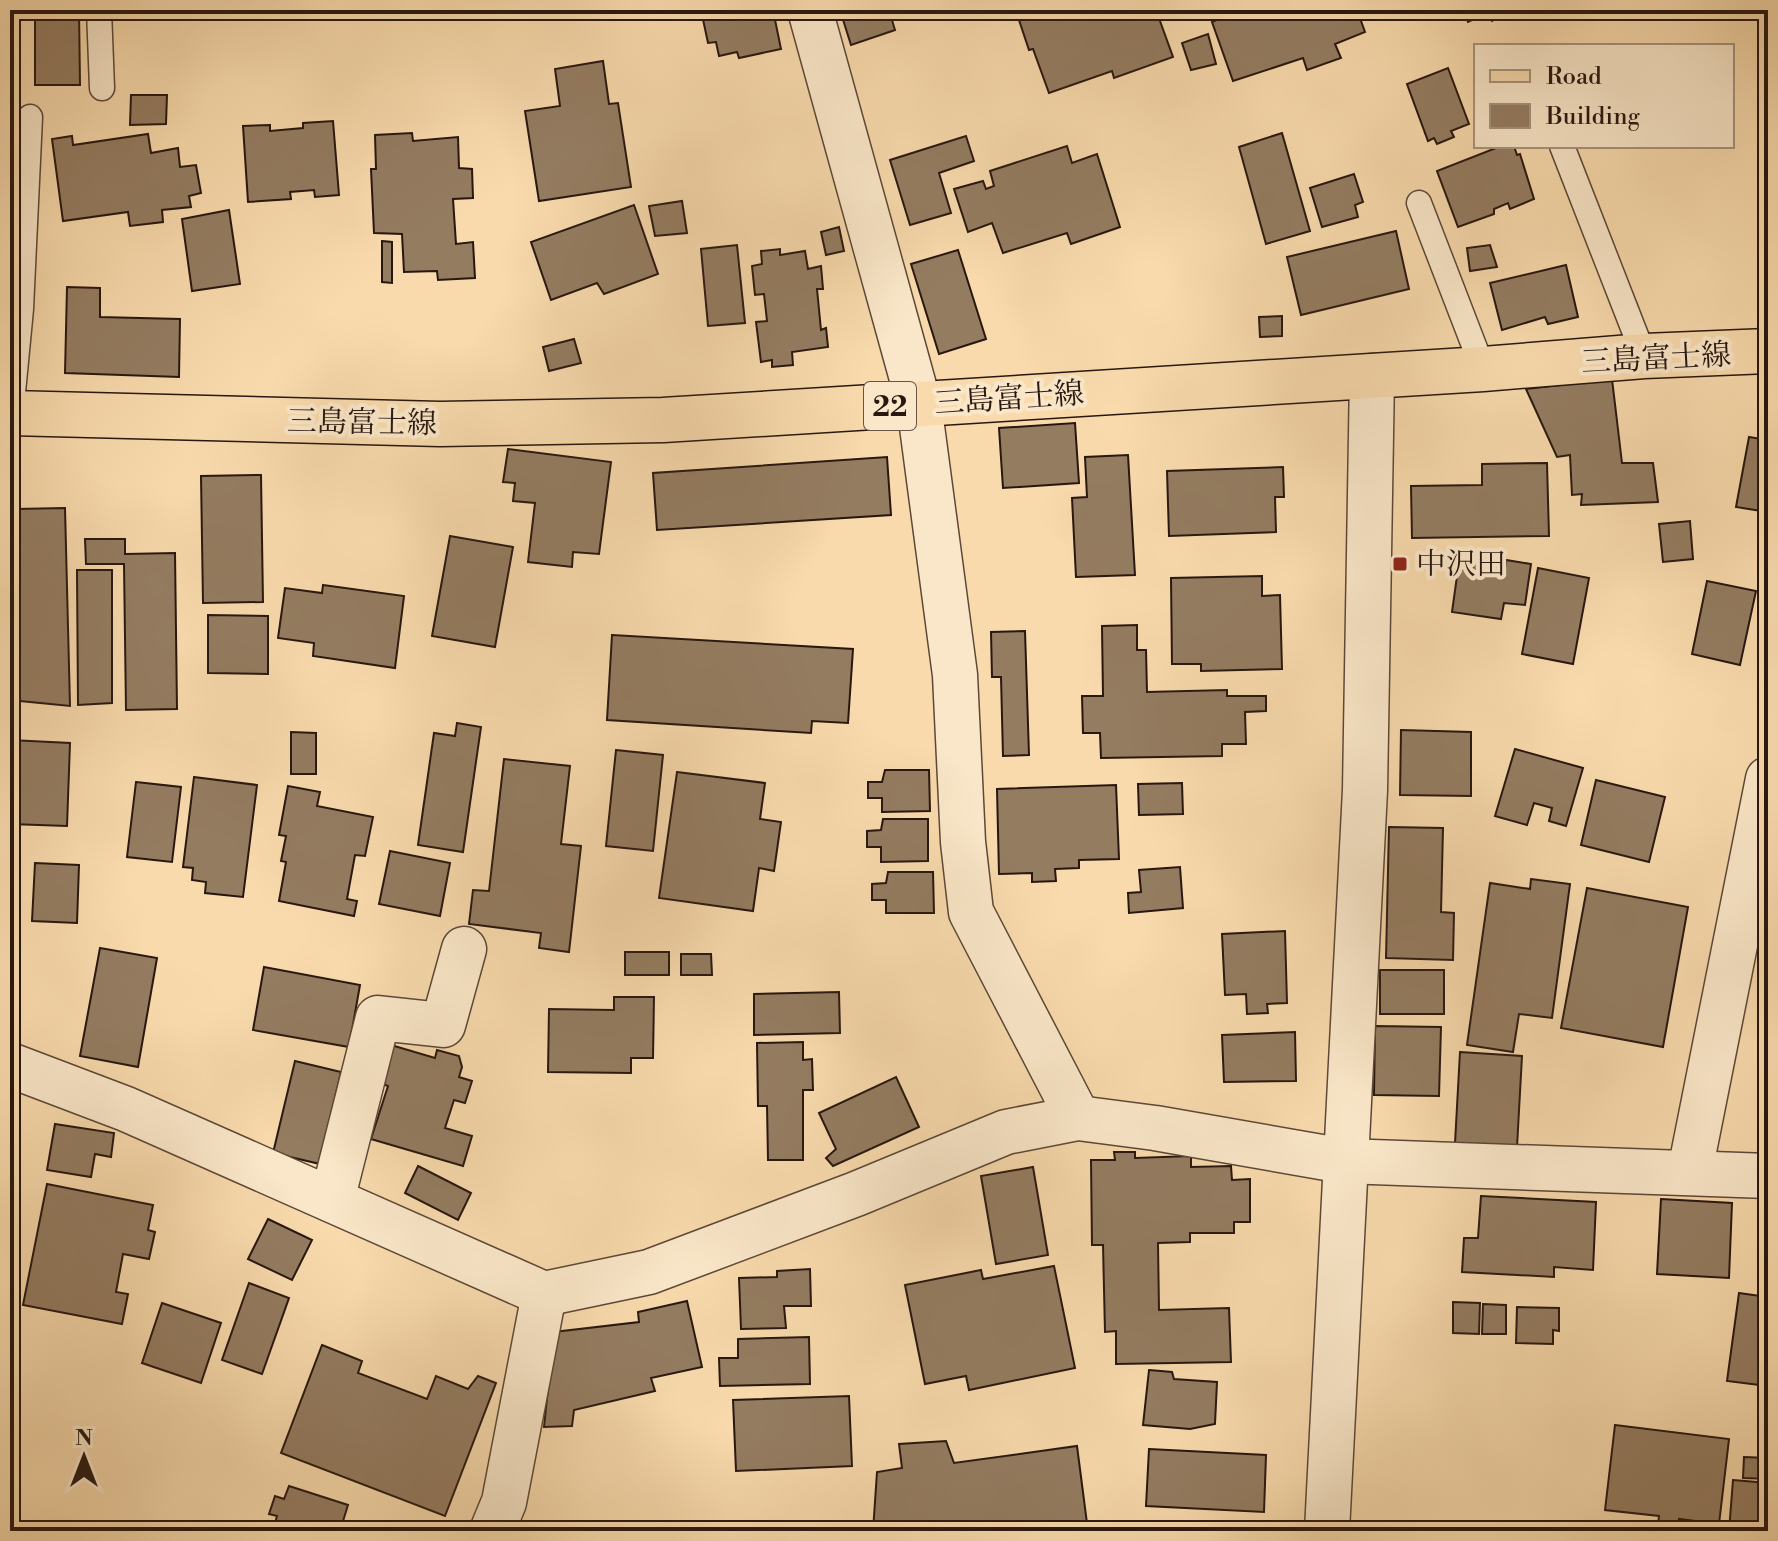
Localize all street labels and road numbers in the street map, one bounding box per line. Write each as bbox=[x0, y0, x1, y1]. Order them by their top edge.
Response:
street label: 三島富士線 bbox=[1580, 336, 1732, 382]
street label: 三島富士線 bbox=[933, 375, 1085, 423]
road number: 22 bbox=[864, 382, 916, 430]
street label: 三島富士線 bbox=[287, 403, 437, 443]

